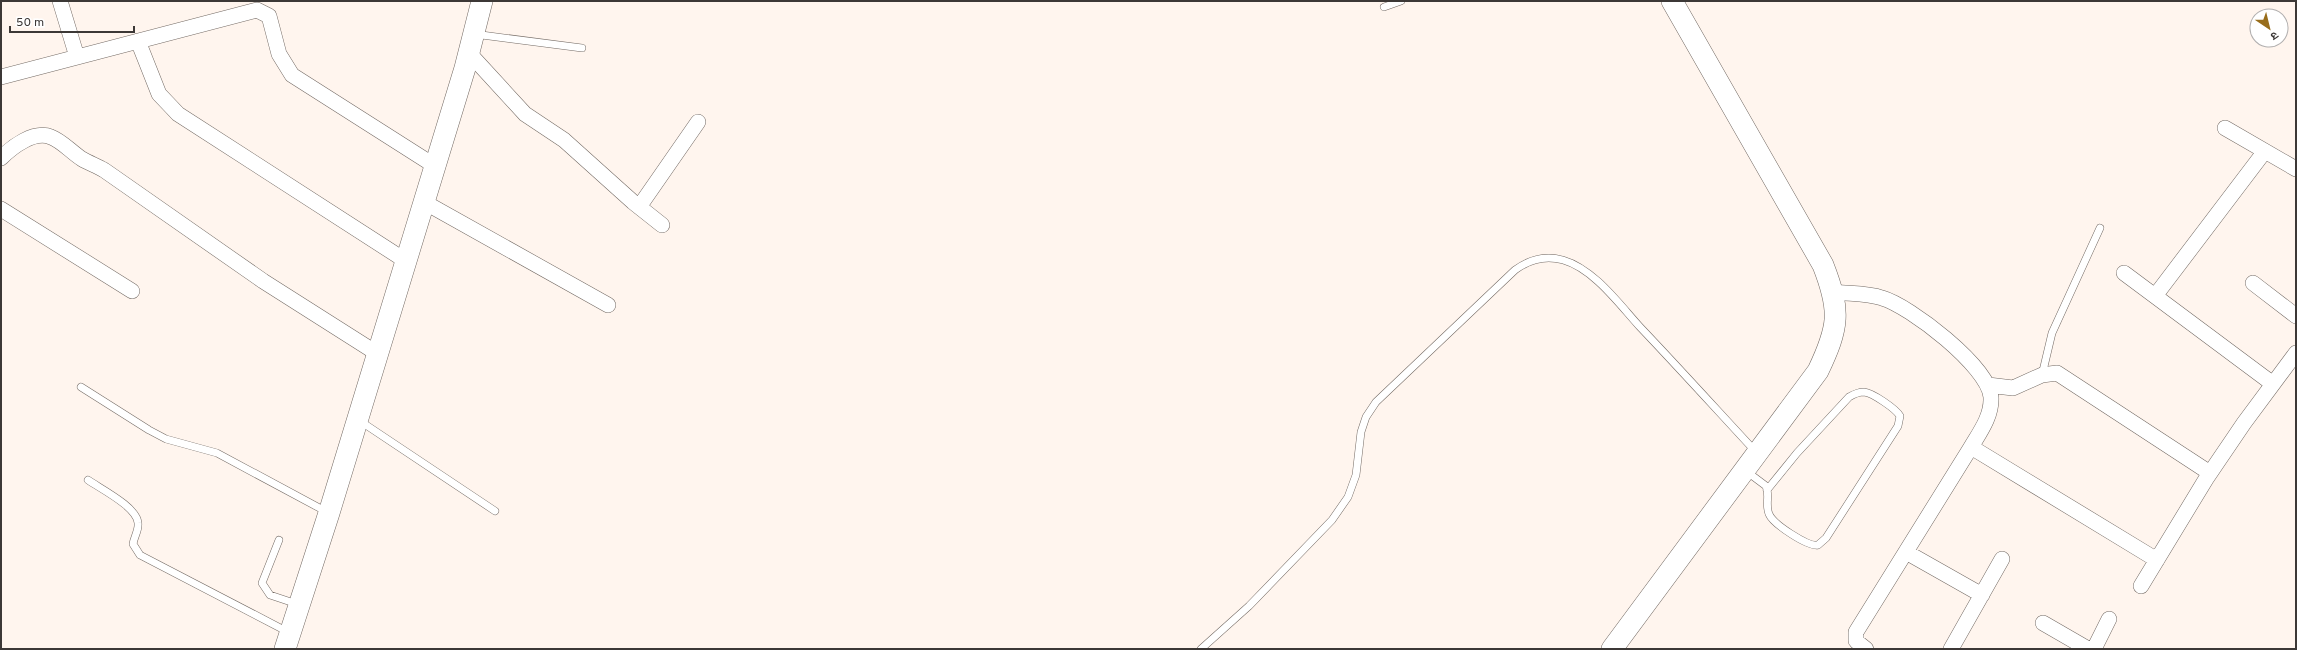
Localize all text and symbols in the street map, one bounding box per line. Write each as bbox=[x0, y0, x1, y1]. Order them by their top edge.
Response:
scale bar bbox=[10, 8, 134, 34]
north arrow bbox=[2249, 8, 2289, 48]
text: 50 m bbox=[16, 15, 44, 31]
text: उ bbox=[2267, 28, 2281, 43]

